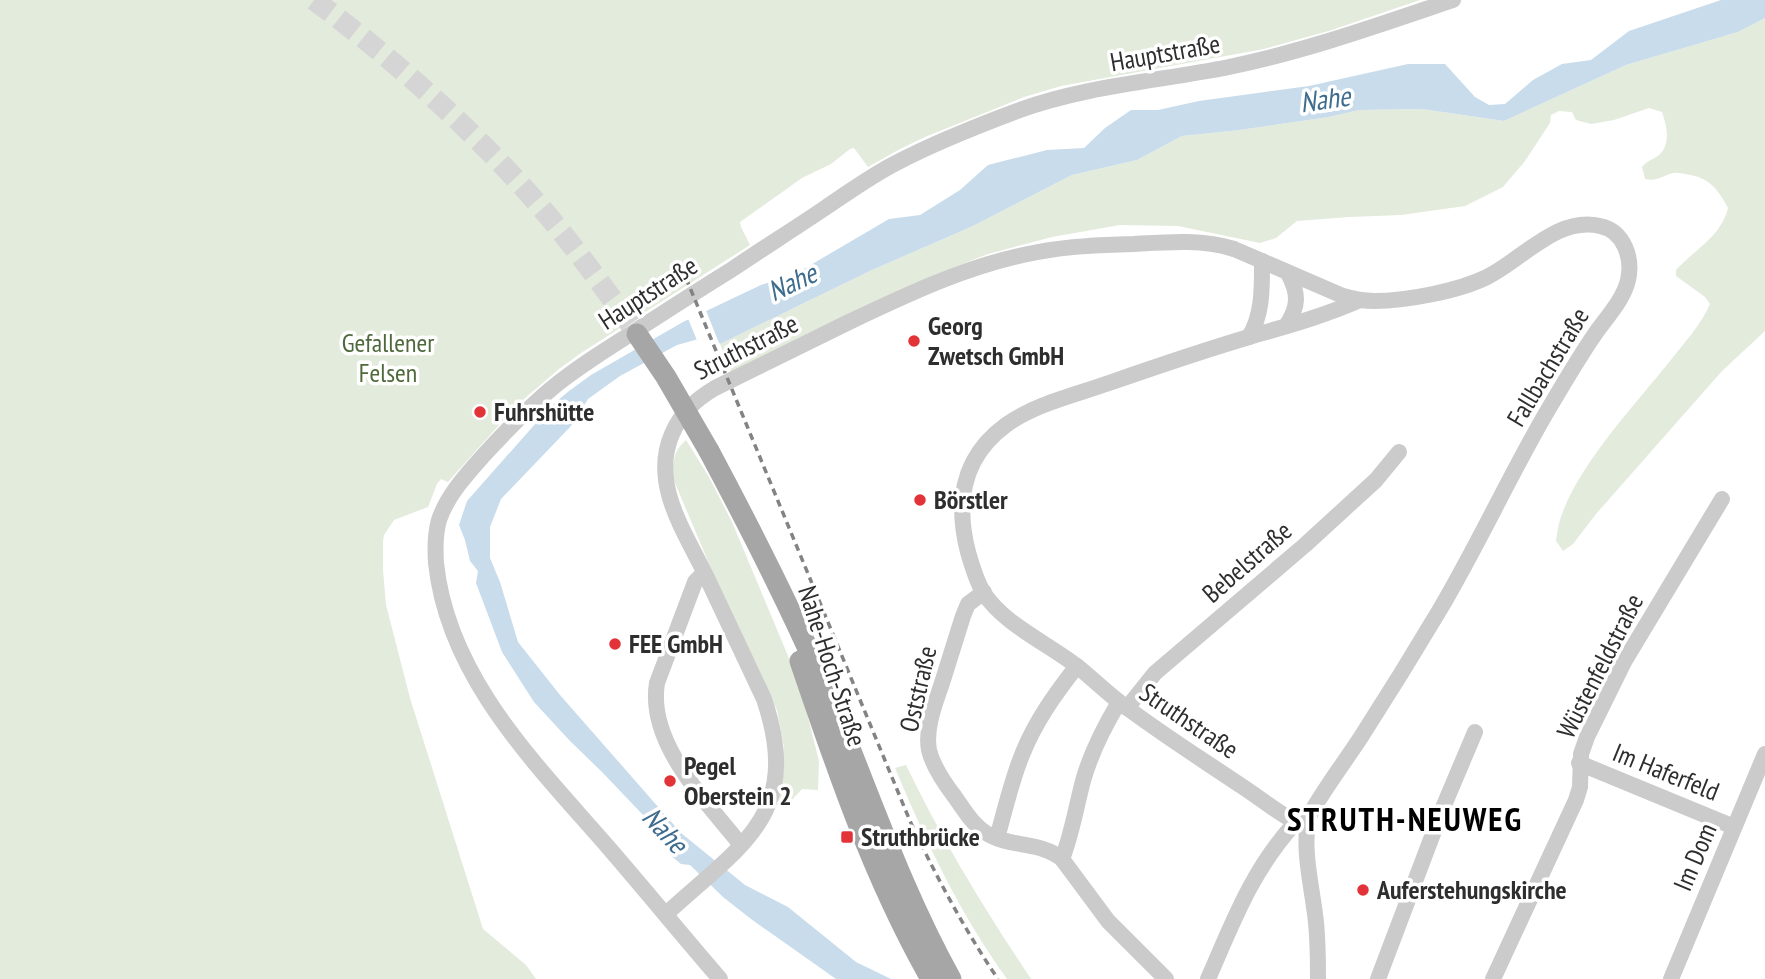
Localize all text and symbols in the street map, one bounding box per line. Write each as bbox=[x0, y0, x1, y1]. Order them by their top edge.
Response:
street label: Hauptstraße bbox=[1107, 27, 1222, 78]
water label: Nahe bbox=[1298, 76, 1355, 120]
street label: Hauptstraße bbox=[592, 249, 703, 337]
water label: Nahe bbox=[761, 253, 825, 309]
street label: Fallbachstraße bbox=[1499, 301, 1596, 432]
street label: Struthstraße bbox=[688, 306, 803, 387]
place label: Georg Zwetsch GmbH bbox=[928, 309, 1064, 372]
park label: Gefallener Felsen bbox=[342, 326, 434, 389]
marker: Georg Zwetsch GmbH bbox=[906, 333, 922, 349]
place label: Fuhrshütte bbox=[494, 395, 594, 428]
marker: Fuhrshütte bbox=[472, 404, 488, 420]
place label: Börstler bbox=[934, 483, 1008, 516]
marker: Börstler bbox=[912, 492, 928, 508]
street label: Bebelstraße bbox=[1195, 514, 1298, 609]
street label: Nahe-Hoch-Straße bbox=[791, 581, 874, 750]
street label: Wüstenfeldstraße bbox=[1549, 588, 1650, 743]
place label: FEE GmbH bbox=[629, 627, 723, 660]
marker: FEE GmbH bbox=[607, 636, 623, 652]
street label: Oststraße bbox=[892, 643, 943, 735]
street label: Struthstraße bbox=[1134, 676, 1245, 766]
street label: Im Haferfeld bbox=[1608, 735, 1724, 808]
place label: Pegel Oberstein 2 bbox=[684, 749, 792, 812]
marker: Pegel Oberstein 2 bbox=[662, 773, 678, 789]
district label: STRUTH-NEUWEG bbox=[1287, 797, 1523, 840]
water label: Nahe bbox=[635, 799, 698, 862]
street label: Im Dom bbox=[1666, 818, 1723, 896]
place label: Struthbrücke bbox=[861, 820, 980, 853]
marker: Struthbrücke bbox=[839, 829, 855, 845]
place label: Auferstehungskirche bbox=[1376, 873, 1567, 906]
marker: Auferstehungskirche bbox=[1355, 882, 1371, 898]

